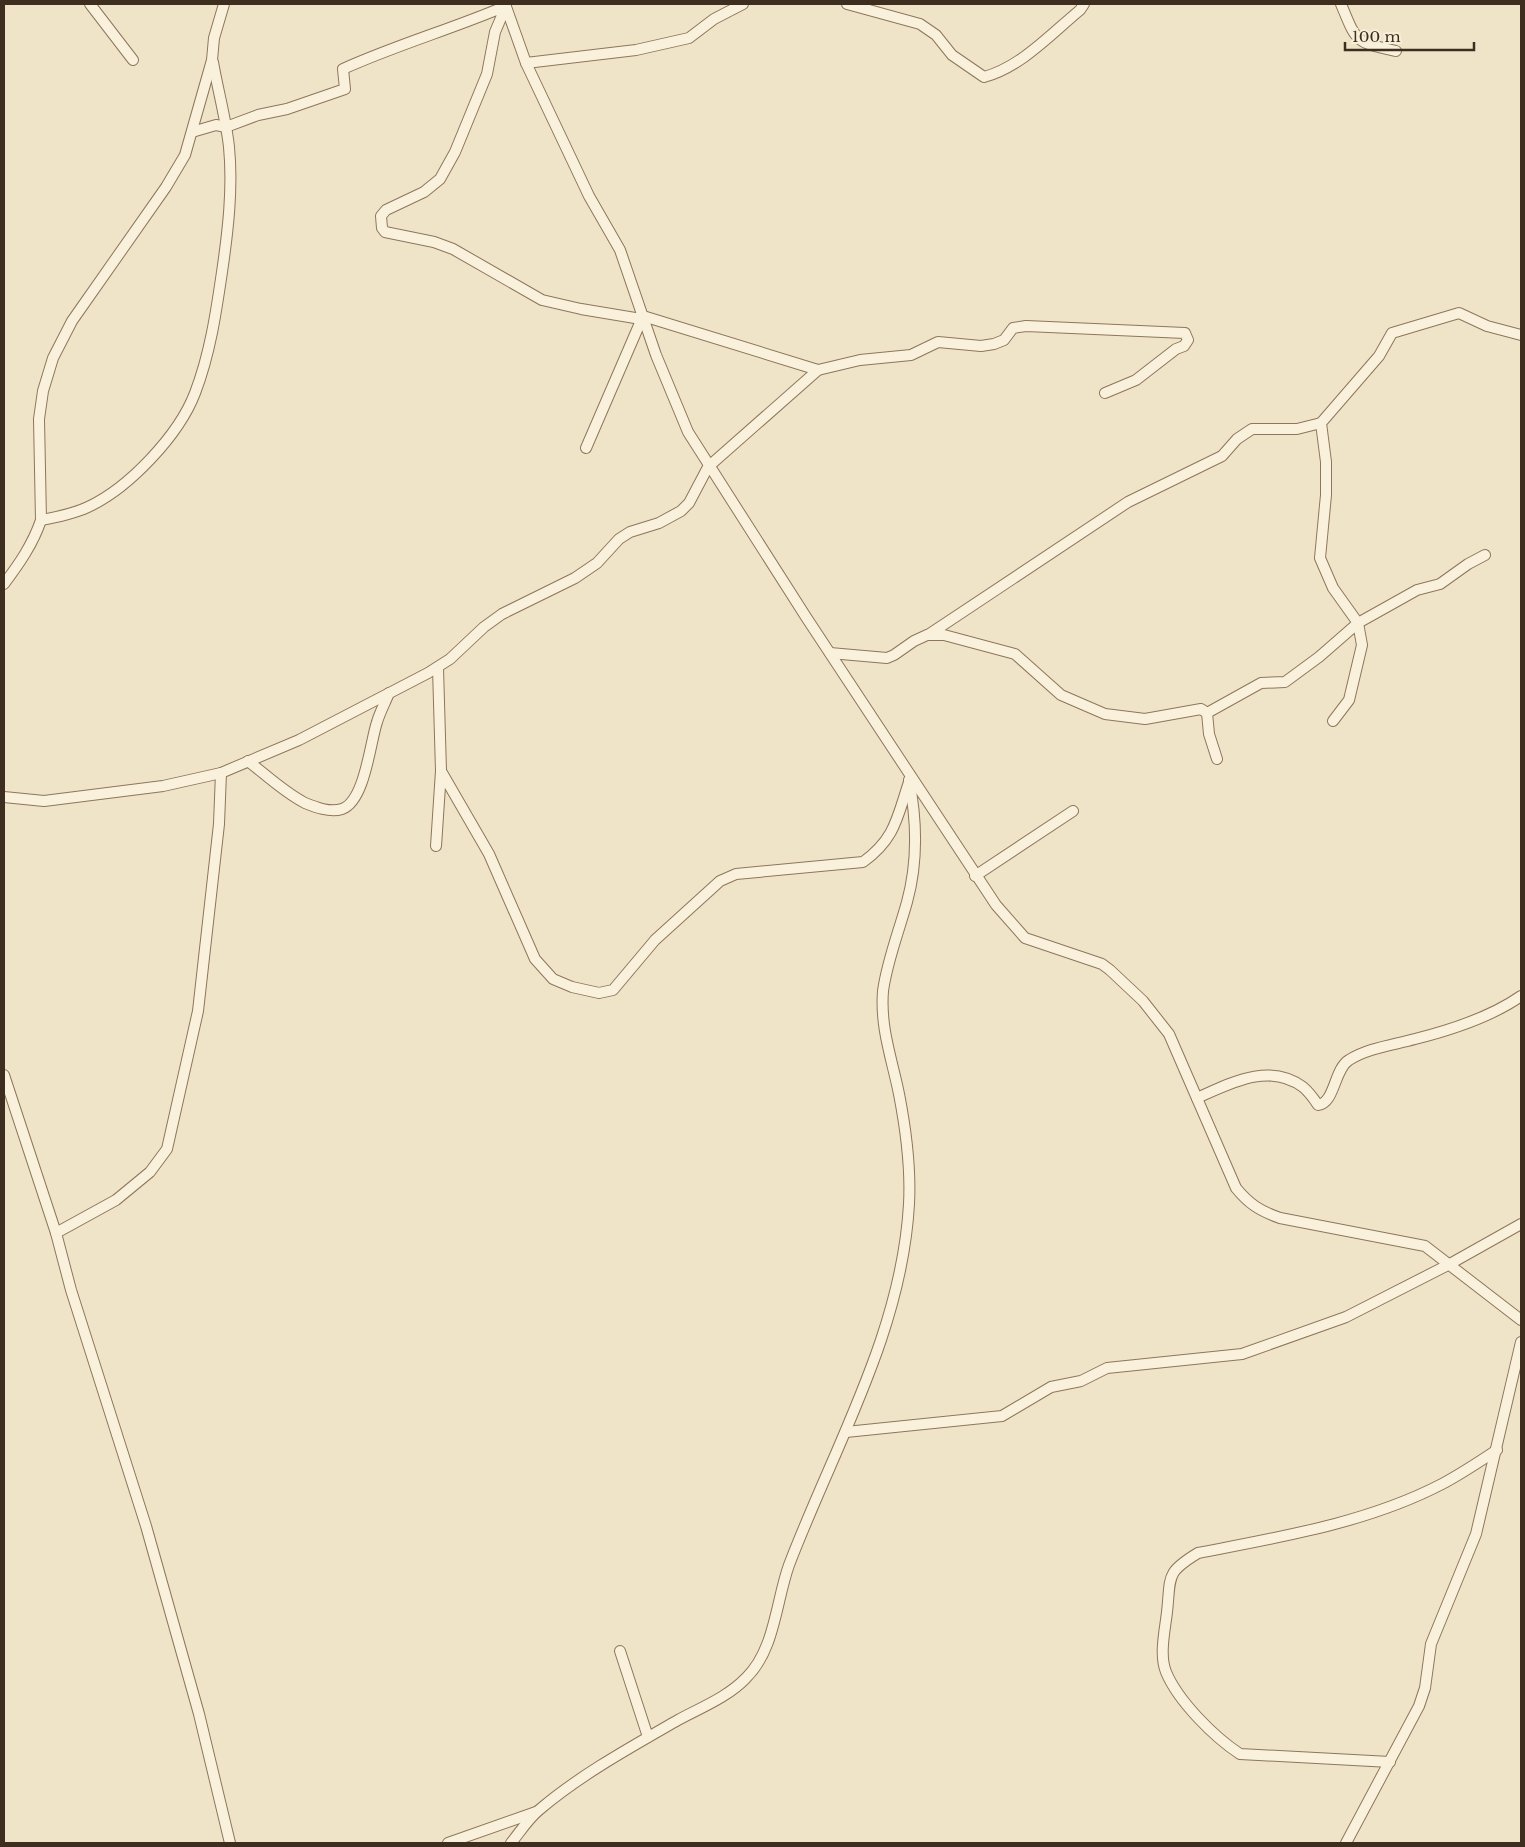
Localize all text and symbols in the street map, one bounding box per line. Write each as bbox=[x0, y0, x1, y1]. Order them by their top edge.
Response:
scale bar bbox=[1345, 20, 1474, 52]
text: 100 m bbox=[1352, 27, 1401, 46]

